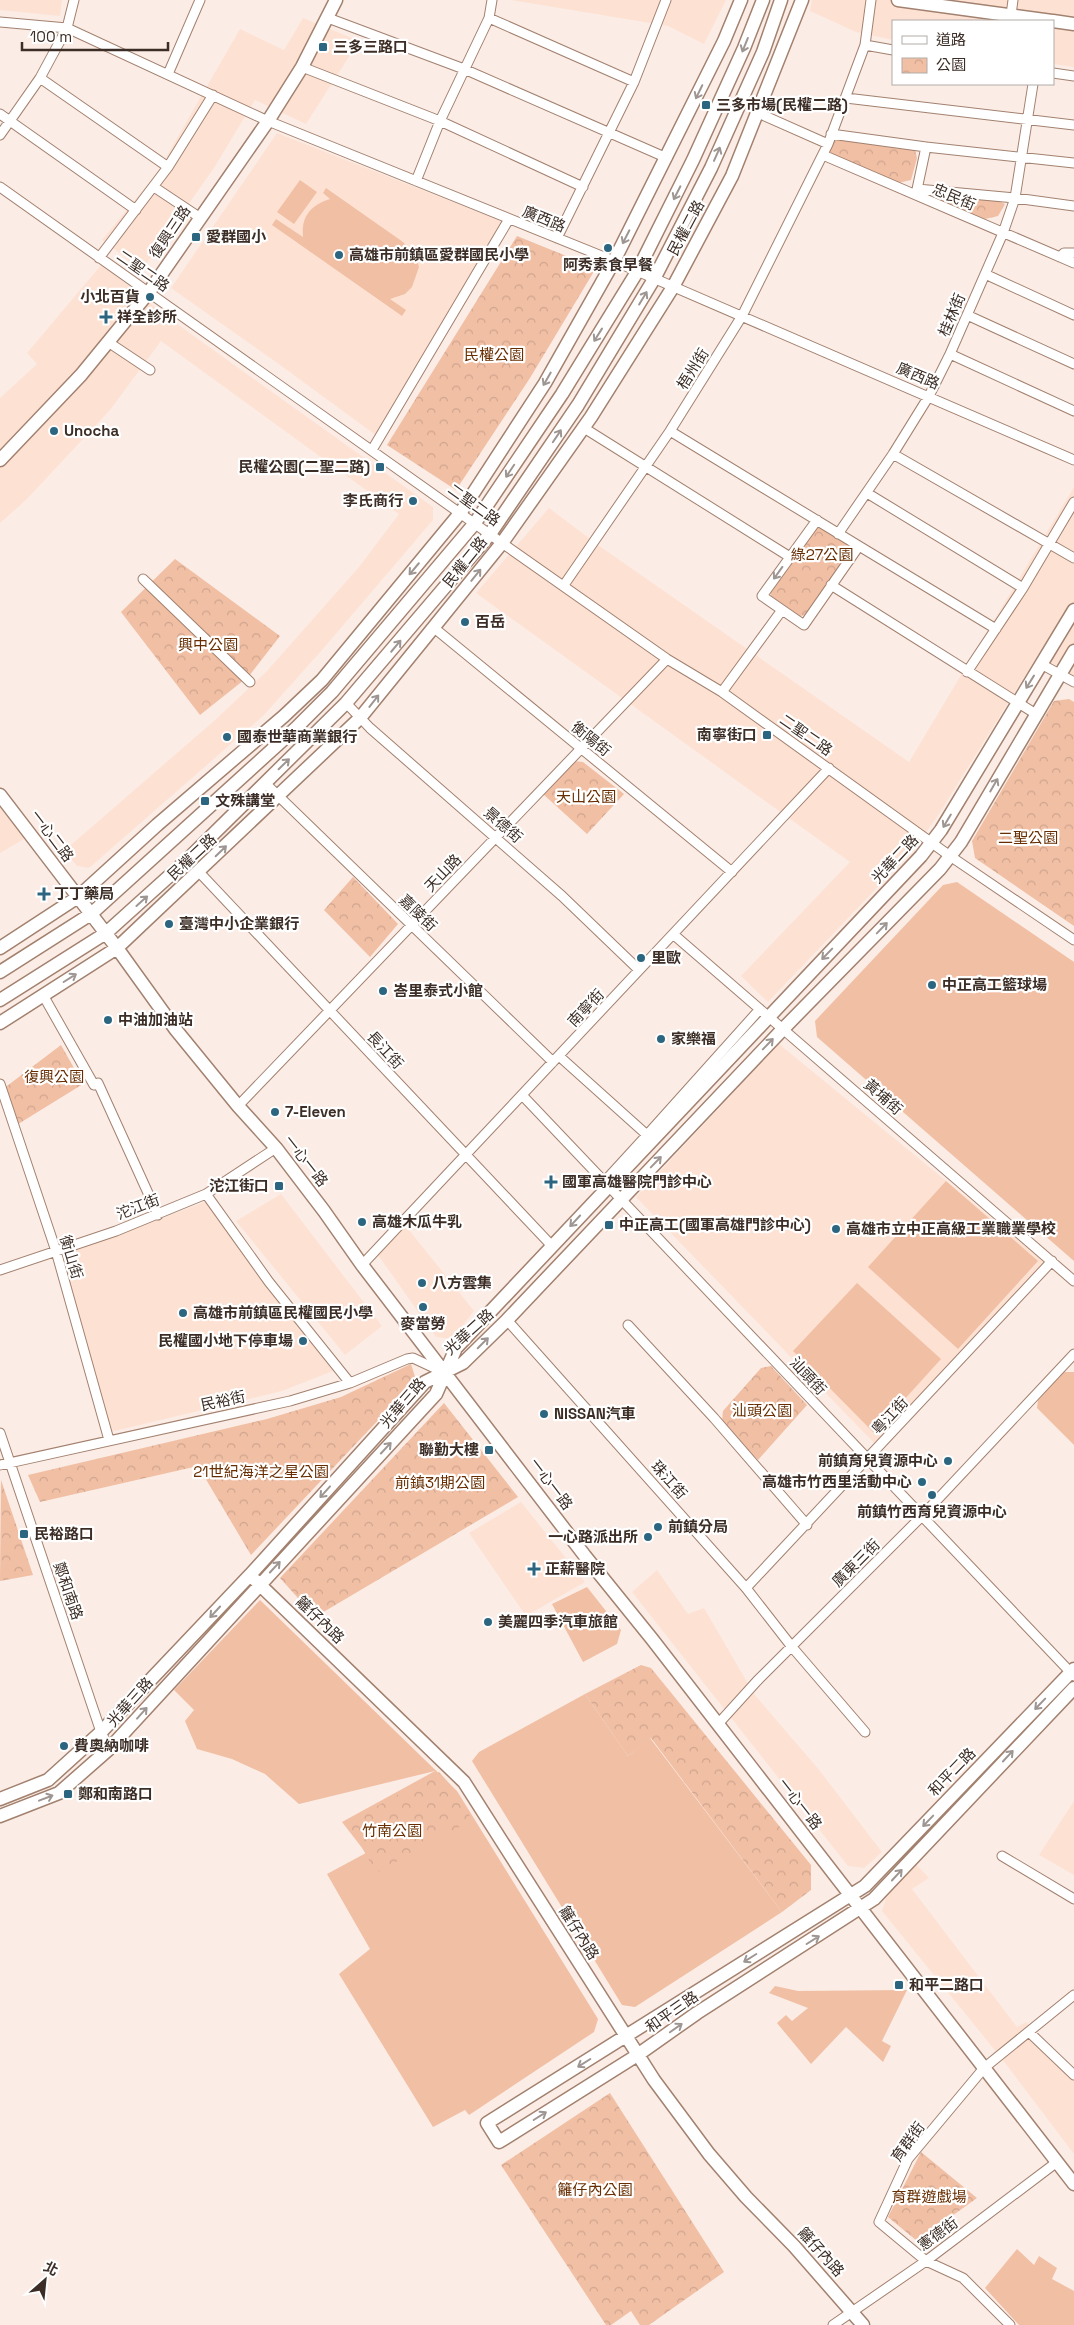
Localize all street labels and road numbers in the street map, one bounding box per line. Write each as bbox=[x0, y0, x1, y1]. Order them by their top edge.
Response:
street label: 忠民街 bbox=[930, 179, 979, 214]
street label: 民權二路 bbox=[663, 197, 708, 259]
street label: 廣西路 bbox=[520, 201, 569, 236]
street label: 復興三路 bbox=[145, 202, 194, 262]
street label: 二聖二路 bbox=[113, 246, 173, 296]
street label: 桂林街 bbox=[934, 290, 969, 339]
street label: 梧州街 bbox=[673, 345, 713, 393]
street label: 廣西路 bbox=[894, 358, 943, 393]
street label: 二聖二路 bbox=[444, 479, 504, 530]
street label: 民權二路 bbox=[438, 532, 491, 591]
street label: 二聖二路 bbox=[776, 710, 836, 760]
street label: 衡陽街 bbox=[568, 717, 615, 760]
street label: 景德街 bbox=[480, 803, 527, 847]
street label: 一心二路 bbox=[27, 806, 78, 865]
street label: 民權二路 bbox=[163, 829, 220, 884]
street label: 光華二路 bbox=[867, 830, 922, 887]
street label: 天山路 bbox=[420, 850, 465, 895]
street label: 嘉陵街 bbox=[396, 890, 441, 935]
street label: 南寧街 bbox=[563, 985, 608, 1031]
street label: 長江街 bbox=[363, 1027, 408, 1073]
street label: 黃埔街 bbox=[860, 1075, 907, 1119]
street label: 一心一路 bbox=[280, 1131, 332, 1190]
street label: 沱江街 bbox=[113, 1190, 162, 1223]
street label: 衡山街 bbox=[56, 1233, 87, 1281]
street label: 光華二路 bbox=[440, 1304, 497, 1359]
street label: 汕頭街 bbox=[786, 1353, 831, 1399]
street label: 光華三路 bbox=[376, 1374, 429, 1432]
street label: 民裕街 bbox=[199, 1387, 247, 1414]
street label: 粵江街 bbox=[867, 1393, 912, 1439]
street label: 一心一路 bbox=[526, 1454, 577, 1513]
street label: 珠江街 bbox=[647, 1457, 691, 1503]
street label: 廣東三街 bbox=[828, 1535, 884, 1591]
street label: 鄭和南路 bbox=[50, 1559, 87, 1622]
street label: 籬仔內路 bbox=[292, 1592, 349, 1647]
street label: 光華三路 bbox=[102, 1673, 157, 1730]
street label: 和平二路 bbox=[924, 1743, 979, 1800]
street label: 一心一路 bbox=[774, 1774, 826, 1833]
street label: 籬仔內路 bbox=[555, 1902, 603, 1963]
street label: 和平三路 bbox=[642, 1987, 702, 2037]
street label: 育群街 bbox=[887, 2118, 929, 2165]
street label: 憲德街 bbox=[914, 2213, 961, 2255]
street label: 籬仔內路 bbox=[794, 2223, 849, 2280]

